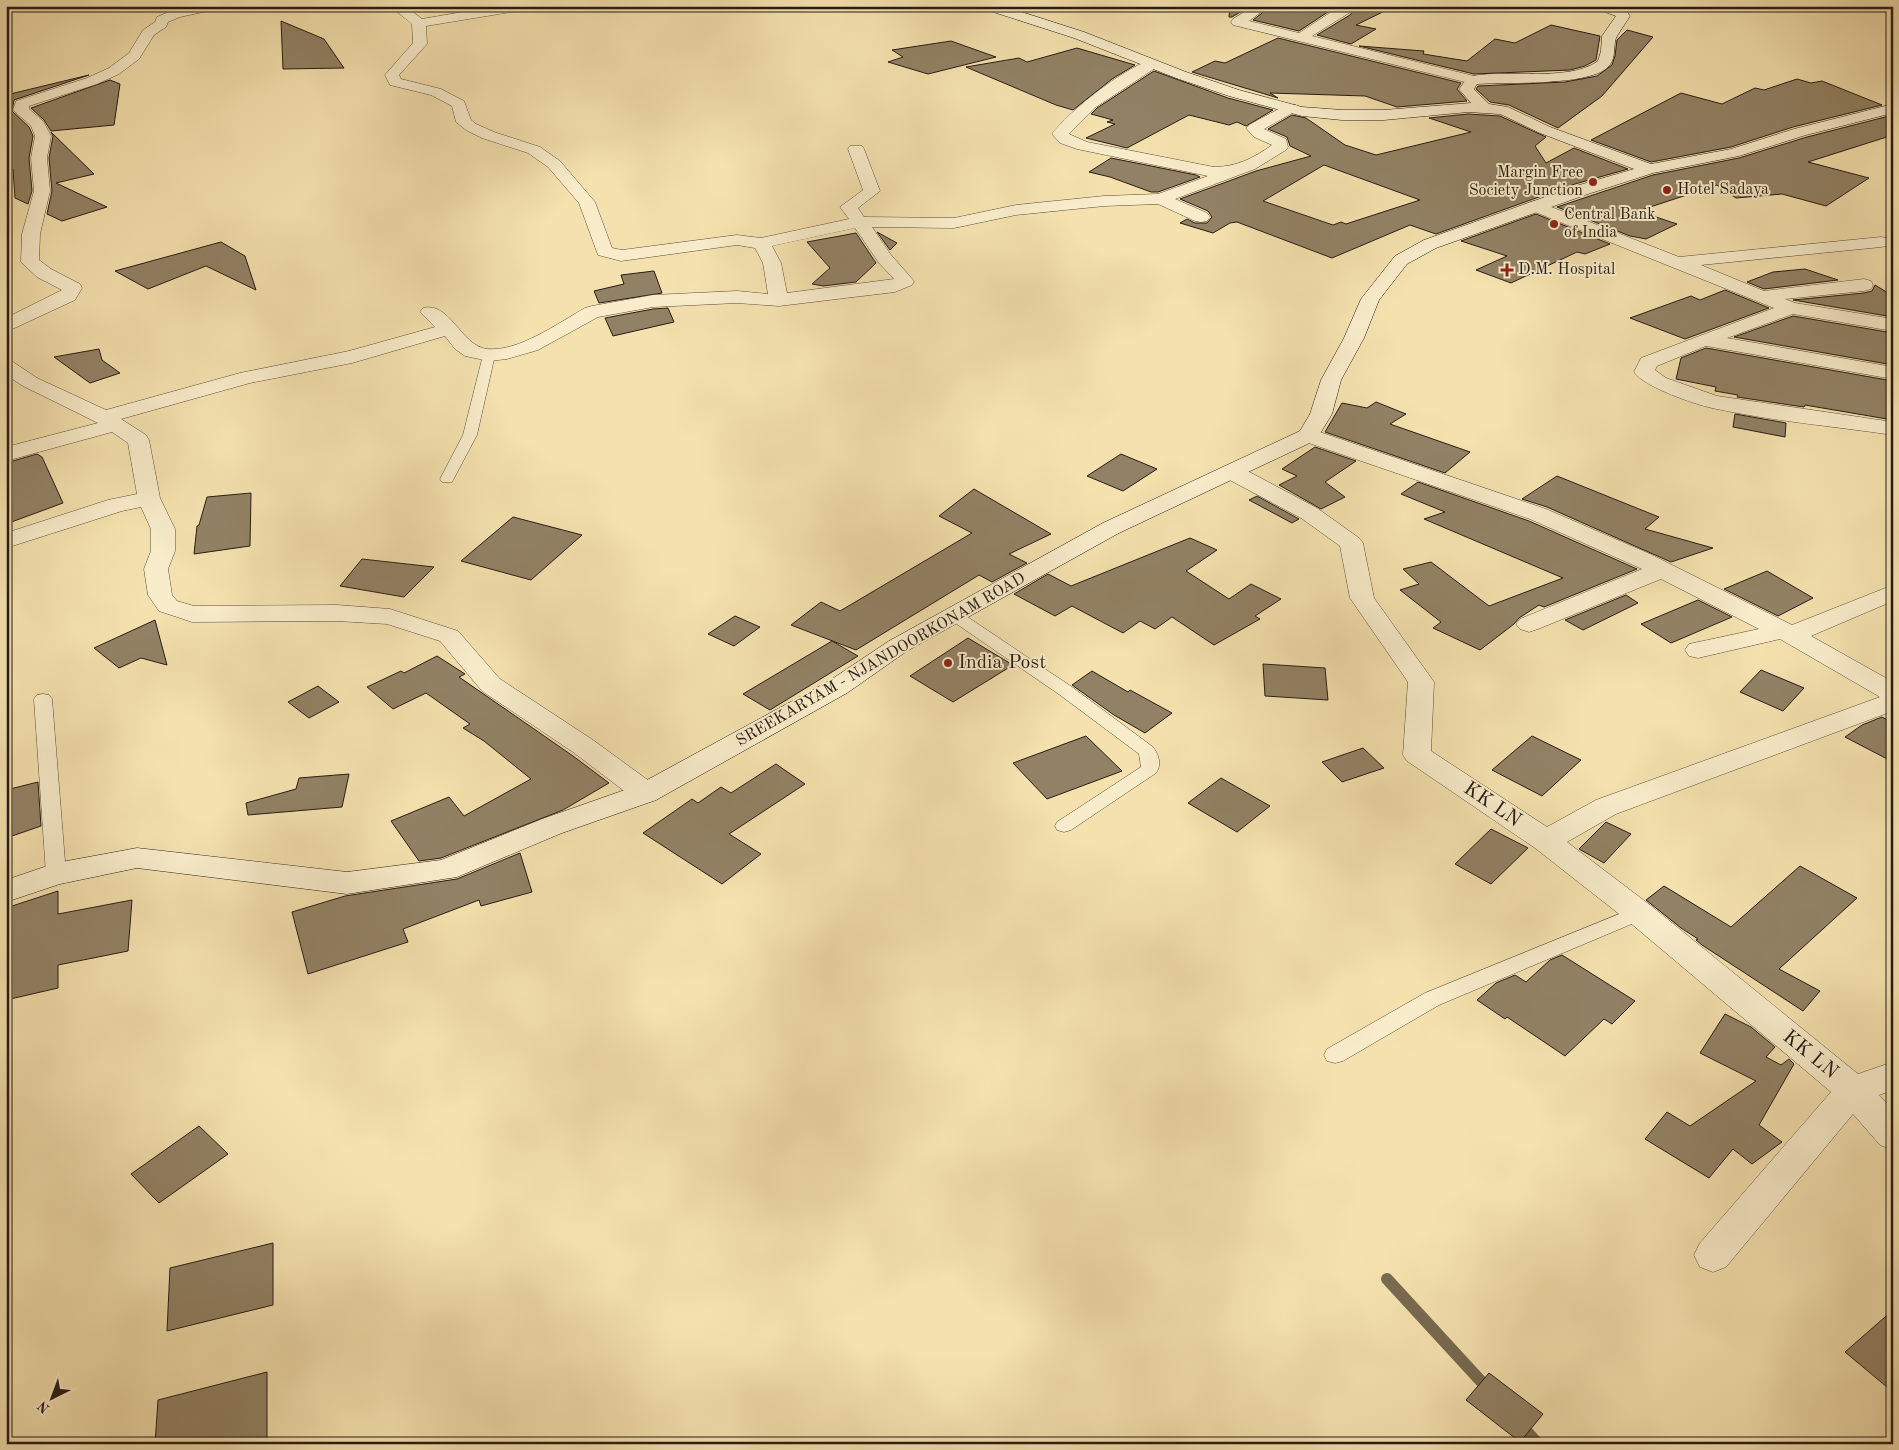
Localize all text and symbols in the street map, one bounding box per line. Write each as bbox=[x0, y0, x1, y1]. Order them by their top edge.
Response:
place label: Margin Free Society Junction bbox=[1469, 165, 1583, 199]
marker: Margin Free Society Junction bbox=[1587, 176, 1599, 188]
place label: Hotel Sadaya bbox=[1677, 182, 1769, 198]
marker: Hotel Sadaya bbox=[1661, 184, 1673, 196]
place label: Central Bank of India bbox=[1564, 207, 1656, 241]
marker: Central Bank of India bbox=[1548, 218, 1560, 230]
place label: D.M. Hospital bbox=[1518, 262, 1615, 278]
marker: D.M. Hospital bbox=[1500, 263, 1514, 277]
street label: SREEKARYAM - NJANDOORKONAM ROAD bbox=[734, 570, 1028, 750]
place label: India Post bbox=[958, 653, 1046, 673]
marker: India Post bbox=[942, 657, 954, 669]
street label: KK LN bbox=[1460, 779, 1524, 831]
street label: KK LN bbox=[1779, 1027, 1841, 1083]
north arrow bbox=[28, 1372, 78, 1422]
text: N bbox=[35, 1398, 53, 1416]

